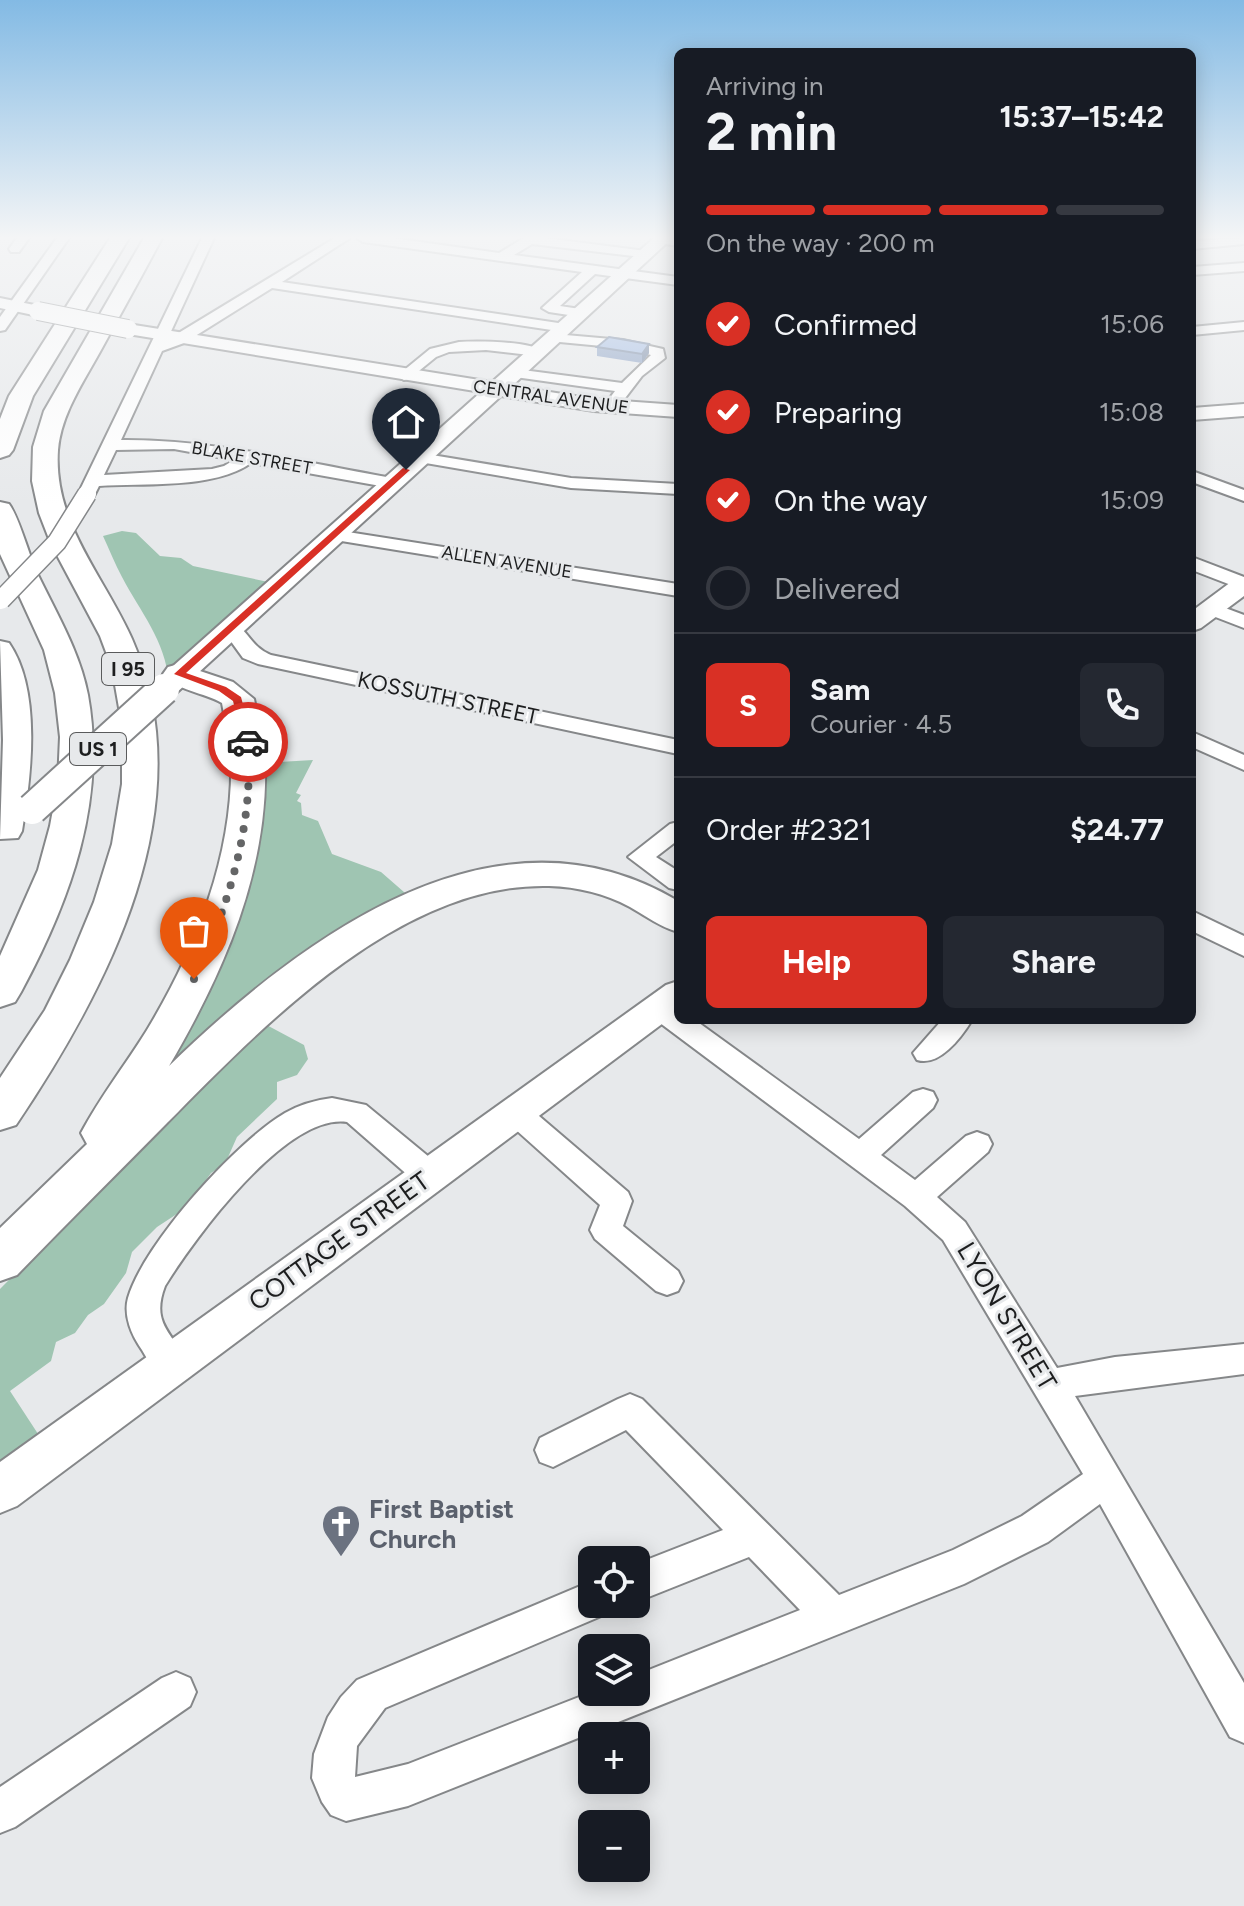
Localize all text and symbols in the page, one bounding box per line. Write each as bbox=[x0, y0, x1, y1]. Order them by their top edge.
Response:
text: Arriving in bbox=[706, 70, 824, 102]
text: 15:37–15:42 bbox=[1000, 98, 1164, 135]
text: 2 min bbox=[706, 101, 837, 163]
text: On the way · 200 m bbox=[706, 227, 935, 259]
icon: check bbox=[706, 302, 750, 346]
text: Confirmed bbox=[774, 306, 917, 343]
text: 15:06 bbox=[1100, 308, 1164, 340]
street label: CENTRAL AVENUE bbox=[472, 375, 630, 419]
pin bbox=[372, 388, 440, 470]
icon: check bbox=[706, 390, 750, 434]
text: Preparing bbox=[774, 394, 902, 431]
text: 15:08 bbox=[1099, 396, 1164, 428]
icon: home bbox=[384, 400, 428, 444]
street label: BLAKE STREET bbox=[190, 437, 314, 479]
icon: check bbox=[706, 478, 750, 522]
text: On the way bbox=[774, 482, 927, 519]
text: 15:09 bbox=[1100, 484, 1164, 516]
street label: ALLEN AVENUE bbox=[440, 541, 574, 583]
text: Delivered bbox=[774, 570, 900, 607]
road number: I 95 bbox=[102, 653, 154, 685]
button: phone bbox=[1080, 663, 1164, 747]
street label: KOSSUTH STREET bbox=[355, 666, 541, 730]
text: Sam bbox=[810, 671, 870, 708]
text: S bbox=[739, 687, 757, 724]
courier bbox=[208, 702, 288, 782]
text: Courier · 4.5 bbox=[810, 708, 952, 740]
icon: car bbox=[226, 720, 270, 764]
road number: US 1 bbox=[70, 733, 126, 765]
text: Order #2321 bbox=[706, 811, 872, 848]
text: $24.77 bbox=[1070, 811, 1164, 848]
pin bbox=[160, 897, 228, 979]
icon: bag bbox=[172, 909, 216, 953]
button: Help bbox=[706, 916, 927, 1008]
button: Share bbox=[943, 916, 1164, 1008]
street label: COTTAGE STREET bbox=[242, 1164, 436, 1317]
street label: LYON STREET bbox=[950, 1236, 1064, 1397]
place label: First Baptist Church bbox=[369, 1493, 514, 1555]
church icon: First Baptist Church bbox=[320, 1503, 362, 1558]
map controls bbox=[578, 1546, 650, 1882]
button: locate bbox=[578, 1546, 650, 1618]
button: layers bbox=[578, 1634, 650, 1706]
button: + bbox=[578, 1722, 650, 1794]
button: − bbox=[578, 1810, 650, 1882]

